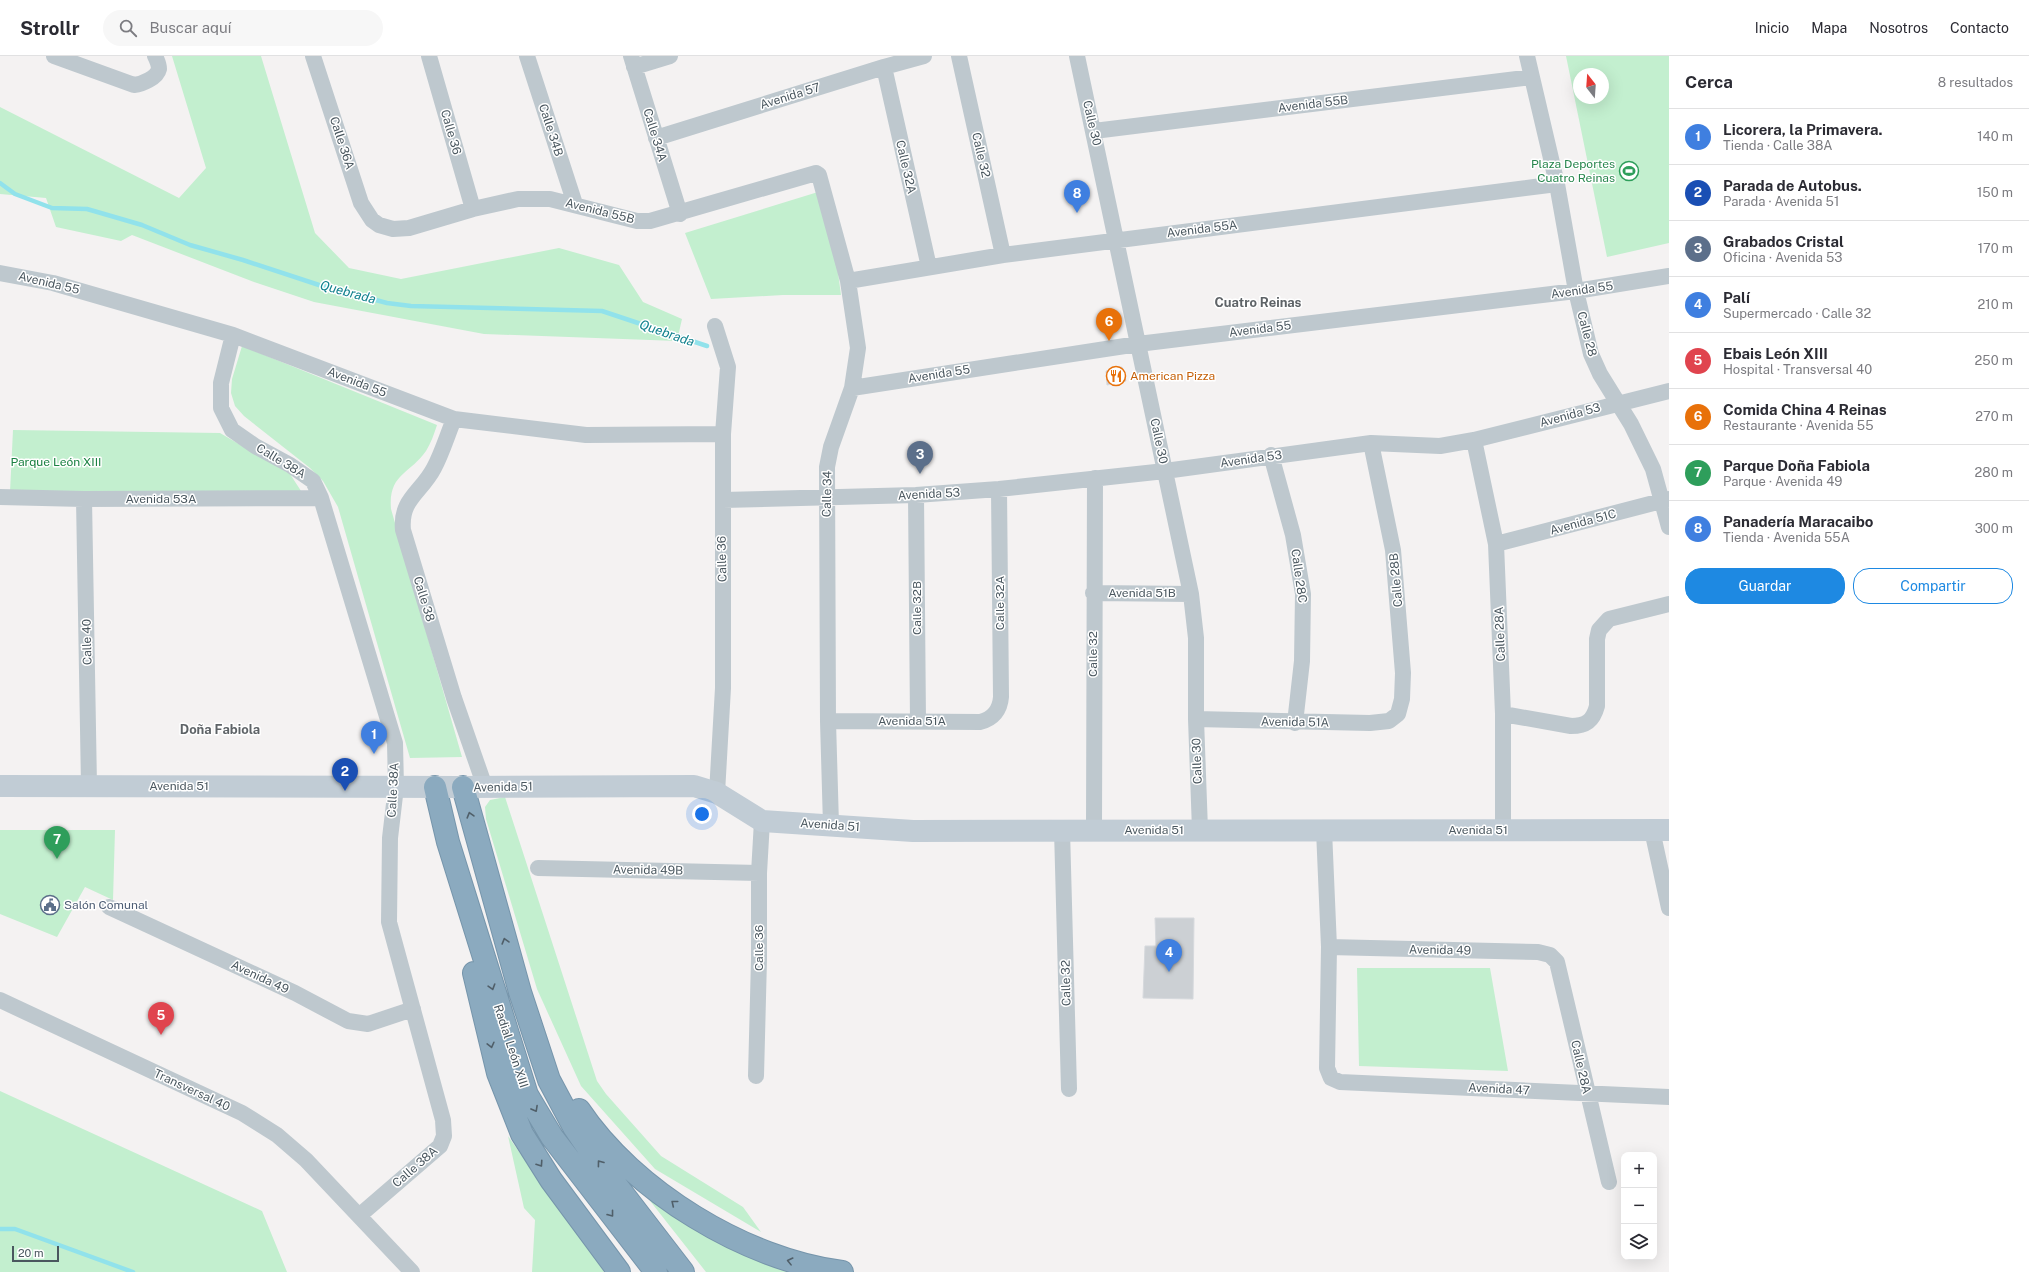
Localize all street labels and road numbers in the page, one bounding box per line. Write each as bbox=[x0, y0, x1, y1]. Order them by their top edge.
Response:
street label: Avenida 57 bbox=[758, 80, 822, 112]
street label: Avenida 55B bbox=[1277, 93, 1349, 115]
street label: Calle 30 bbox=[1080, 99, 1104, 147]
street label: Calle 34B bbox=[536, 102, 566, 158]
street label: Calle 34A bbox=[640, 107, 670, 164]
street label: Calle 36 bbox=[438, 108, 464, 156]
street label: Calle 36A bbox=[327, 115, 357, 172]
street label: Calle 32 bbox=[969, 131, 993, 179]
street label: Calle 32A bbox=[893, 139, 919, 196]
street label: Avenida 55B bbox=[564, 196, 636, 226]
street label: Avenida 55A bbox=[1166, 218, 1239, 240]
street label: Avenida 55 bbox=[17, 269, 81, 297]
street label: Avenida 55 bbox=[1550, 279, 1614, 301]
street label: Calle 28 bbox=[1574, 310, 1600, 358]
street label: Avenida 55 bbox=[1228, 318, 1292, 340]
street label: Avenida 55 bbox=[907, 362, 971, 386]
street label: Avenida 55 bbox=[325, 364, 389, 400]
street label: Avenida 53 bbox=[1538, 400, 1602, 430]
street label: Calle 30 bbox=[1147, 417, 1171, 465]
street label: Calle 38A bbox=[254, 441, 309, 481]
street label: Avenida 53 bbox=[1219, 448, 1283, 470]
street label: Calle 34 bbox=[820, 470, 834, 517]
street label: Avenida 53 bbox=[897, 485, 961, 503]
street label: Avenida 53A bbox=[126, 492, 197, 506]
street label: Avenida 51C bbox=[1548, 506, 1618, 538]
street label: Calle 36 bbox=[715, 536, 729, 582]
street label: Calle 28C bbox=[1288, 548, 1310, 604]
street label: Calle 28B bbox=[1387, 552, 1405, 608]
street label: Calle 38 bbox=[411, 575, 438, 623]
street label: Calle 32A bbox=[993, 575, 1007, 630]
street label: Calle 32B bbox=[910, 581, 924, 635]
street label: Avenida 51B bbox=[1108, 586, 1176, 600]
street label: Calle 28A bbox=[1492, 606, 1508, 662]
street label: Calle 40 bbox=[80, 619, 94, 665]
street label: Calle 32 bbox=[1086, 631, 1100, 677]
street label: Avenida 51A bbox=[878, 714, 947, 728]
street label: Avenida 51A bbox=[1261, 714, 1330, 730]
street label: Calle 30 bbox=[1189, 738, 1205, 784]
street label: Calle 38A bbox=[385, 762, 401, 818]
street label: Avenida 51 bbox=[149, 779, 209, 793]
street label: Avenida 51 bbox=[473, 779, 533, 795]
street label: Avenida 51 bbox=[800, 816, 860, 834]
street label: Avenida 51 bbox=[1124, 823, 1184, 837]
street label: Avenida 51 bbox=[1448, 823, 1508, 837]
street label: Avenida 49B bbox=[613, 862, 683, 878]
street label: Calle 36 bbox=[752, 925, 766, 971]
street label: Avenida 49 bbox=[1409, 942, 1471, 958]
street label: Avenida 49 bbox=[229, 958, 291, 996]
street label: Calle 32 bbox=[1059, 960, 1073, 1006]
street label: Radial León XIII bbox=[491, 1003, 531, 1089]
street label: Calle 28A bbox=[1568, 1039, 1594, 1096]
street label: Transversal 40 bbox=[152, 1066, 232, 1114]
street label: Avenida 47 bbox=[1468, 1080, 1530, 1098]
street label: Calle 38A bbox=[390, 1143, 441, 1190]

